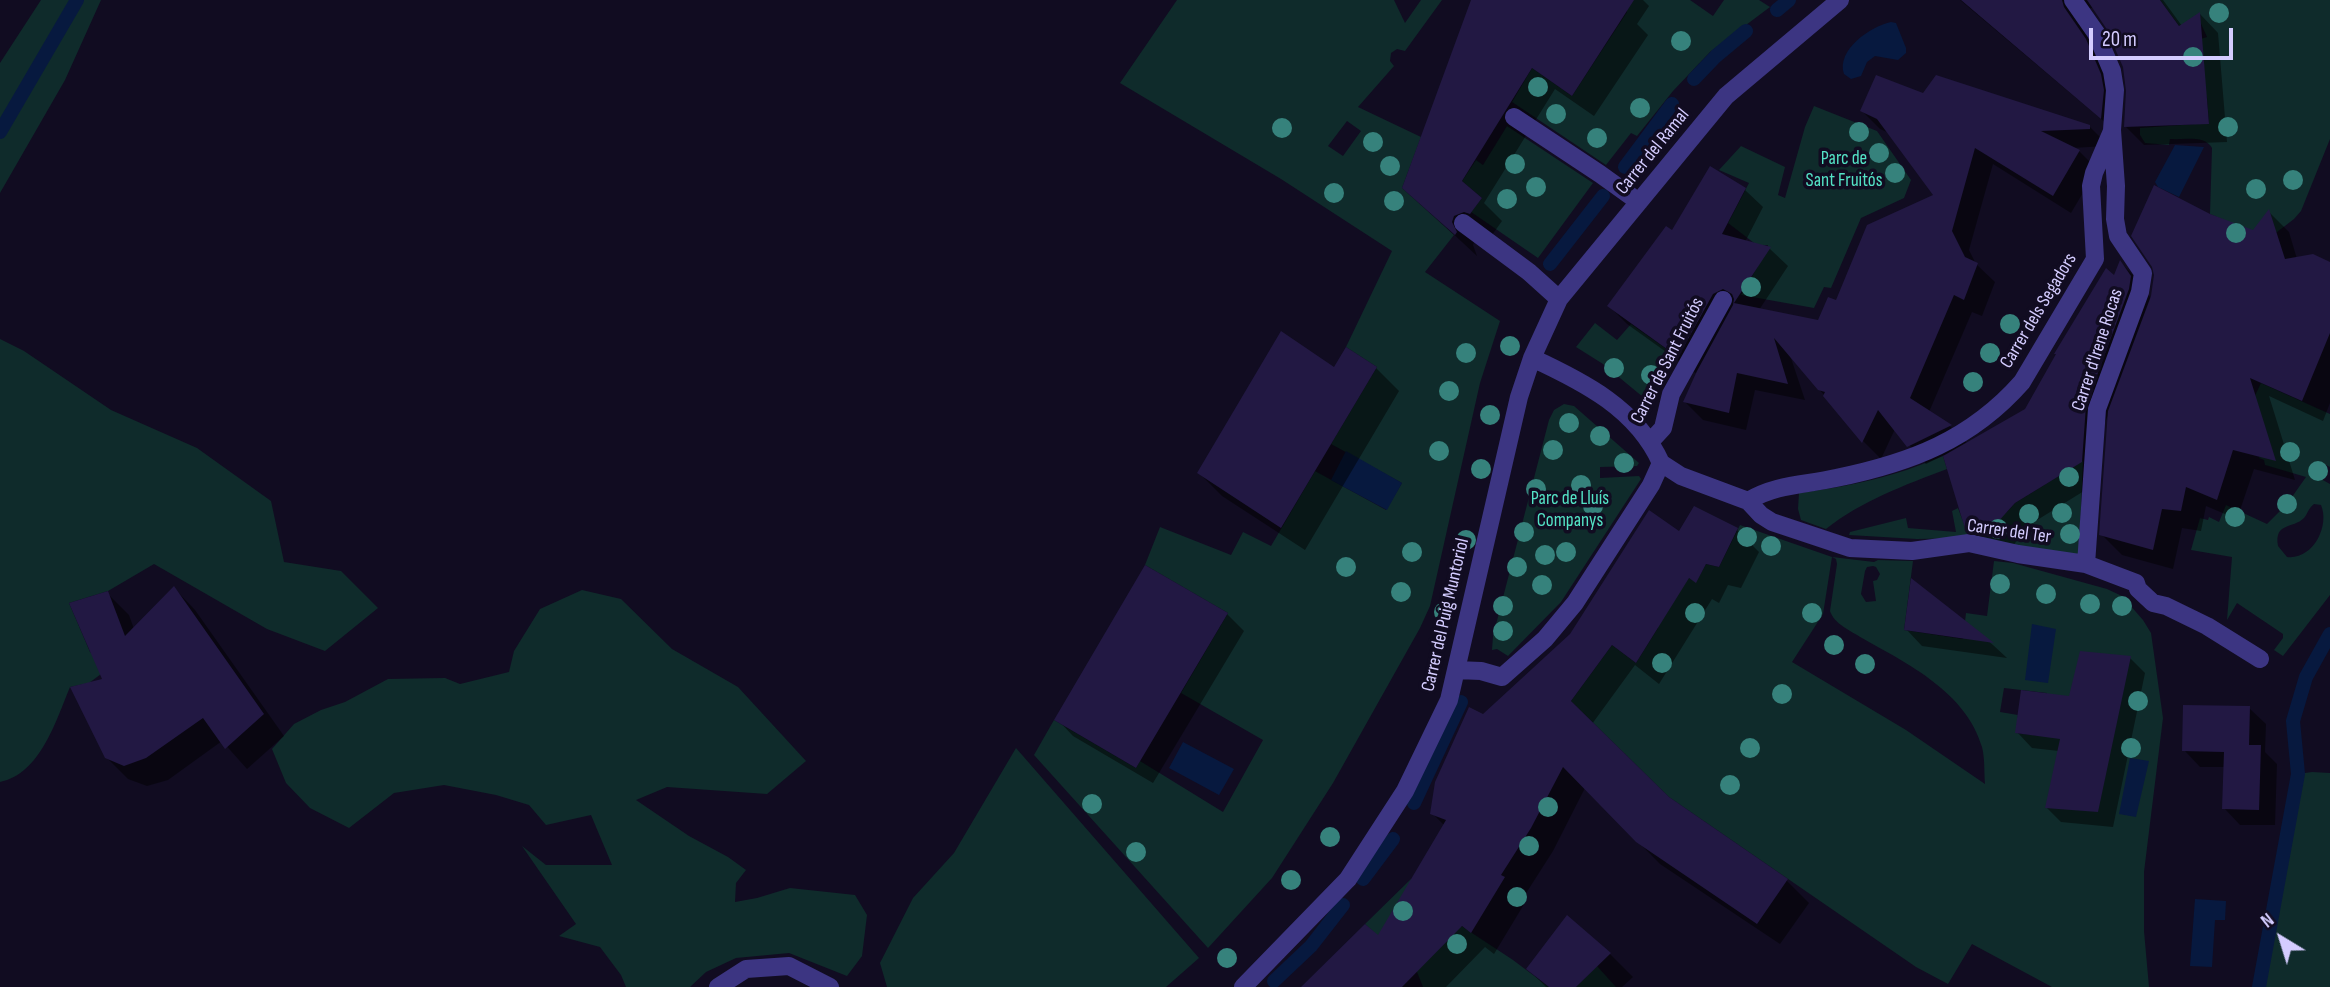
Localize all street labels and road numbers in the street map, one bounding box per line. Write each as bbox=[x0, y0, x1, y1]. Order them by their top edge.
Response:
street label: Carrer del Ramal bbox=[1611, 104, 1695, 200]
street label: Carrer dels Segadors bbox=[1996, 249, 2082, 373]
street label: Carrer d'Irene Rocas bbox=[2068, 286, 2128, 414]
street label: Carrer de Sant Fruitós bbox=[1626, 294, 1710, 428]
street label: Carrer del Ter bbox=[1966, 515, 2052, 549]
street label: Carrer del Puig Muntoriol bbox=[1417, 536, 1475, 694]

